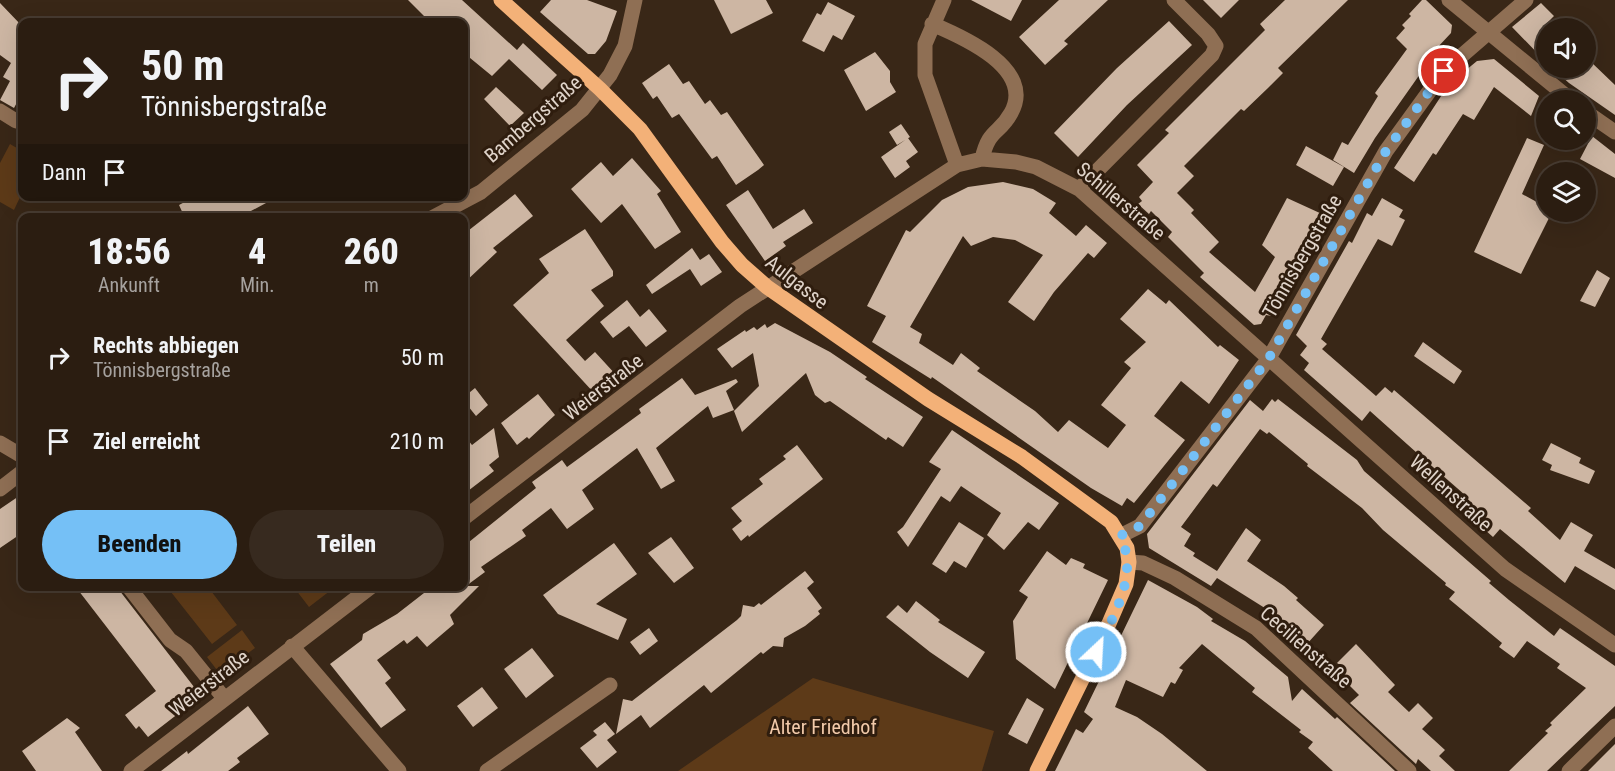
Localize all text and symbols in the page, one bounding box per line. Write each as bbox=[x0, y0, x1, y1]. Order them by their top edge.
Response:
map controls bbox=[1536, 18, 1596, 222]
button: sound bbox=[1536, 18, 1596, 78]
text: 50 m bbox=[141, 41, 224, 90]
icon: right bbox=[42, 42, 120, 120]
pin bbox=[1418, 45, 1469, 96]
icon: arrive bbox=[1427, 54, 1460, 87]
street label: Bambergstraße bbox=[480, 70, 586, 168]
button: search bbox=[1536, 90, 1596, 150]
text: Tönnisbergstraße bbox=[141, 91, 327, 123]
icon: arrive bbox=[98, 156, 131, 189]
street label: Schillerstraße bbox=[1072, 157, 1170, 245]
text: Dann bbox=[42, 160, 86, 185]
button: layers bbox=[1536, 162, 1596, 222]
street label: Tönnisbergstraße bbox=[1257, 190, 1347, 322]
text: 18:56 bbox=[87, 231, 171, 273]
text: 4 bbox=[248, 231, 266, 273]
text: 260 bbox=[344, 231, 399, 273]
street label: Aulgasse bbox=[761, 250, 833, 314]
text: Ankunft bbox=[98, 273, 160, 297]
text: Min. bbox=[240, 273, 275, 297]
text: m bbox=[364, 273, 379, 297]
text: Rechts abbiegen bbox=[93, 333, 239, 358]
icon: right bbox=[42, 341, 75, 374]
text: 50 m bbox=[401, 345, 444, 370]
street label: Weierstraße bbox=[558, 348, 648, 426]
text: Tönnisbergstraße bbox=[93, 358, 231, 382]
icon: arrive bbox=[42, 425, 75, 458]
text: Ziel erreicht bbox=[93, 429, 200, 454]
text: 210 m bbox=[390, 429, 444, 454]
street label: Wellenstraße bbox=[1405, 450, 1497, 536]
button: Beenden bbox=[42, 510, 237, 579]
button: Teilen bbox=[249, 510, 444, 579]
street label: Cecilienstraße bbox=[1256, 601, 1356, 693]
position arrow bbox=[1064, 620, 1128, 684]
street label: Weierstraße bbox=[164, 644, 254, 722]
park label: Alter Friedhof bbox=[769, 715, 877, 739]

